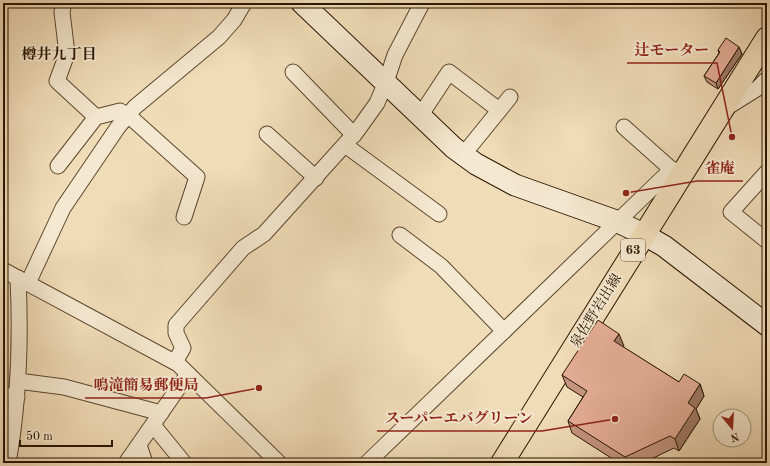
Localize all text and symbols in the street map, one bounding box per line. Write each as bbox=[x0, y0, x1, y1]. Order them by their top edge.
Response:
callout: 辻モーター bbox=[627, 36, 717, 63]
text: 辻モーター bbox=[635, 41, 709, 59]
district label: 樽井九丁目 bbox=[21, 46, 97, 63]
callout: 雀庵 bbox=[697, 154, 743, 181]
text: 雀庵 bbox=[705, 160, 735, 177]
road number: 63 bbox=[621, 239, 645, 261]
street label: 泉佐野岩出線 bbox=[567, 271, 624, 350]
callout: 鳴滝簡易郵便局 bbox=[85, 371, 206, 398]
text: 鳴滝簡易郵便局 bbox=[93, 376, 199, 394]
callout: スーパーエバグリーン bbox=[377, 404, 542, 431]
north arrow bbox=[712, 408, 752, 448]
text: スーパーエバグリーン bbox=[385, 410, 533, 427]
scale bar bbox=[20, 422, 112, 448]
text: 50 m bbox=[26, 430, 53, 443]
text: N bbox=[728, 430, 740, 443]

